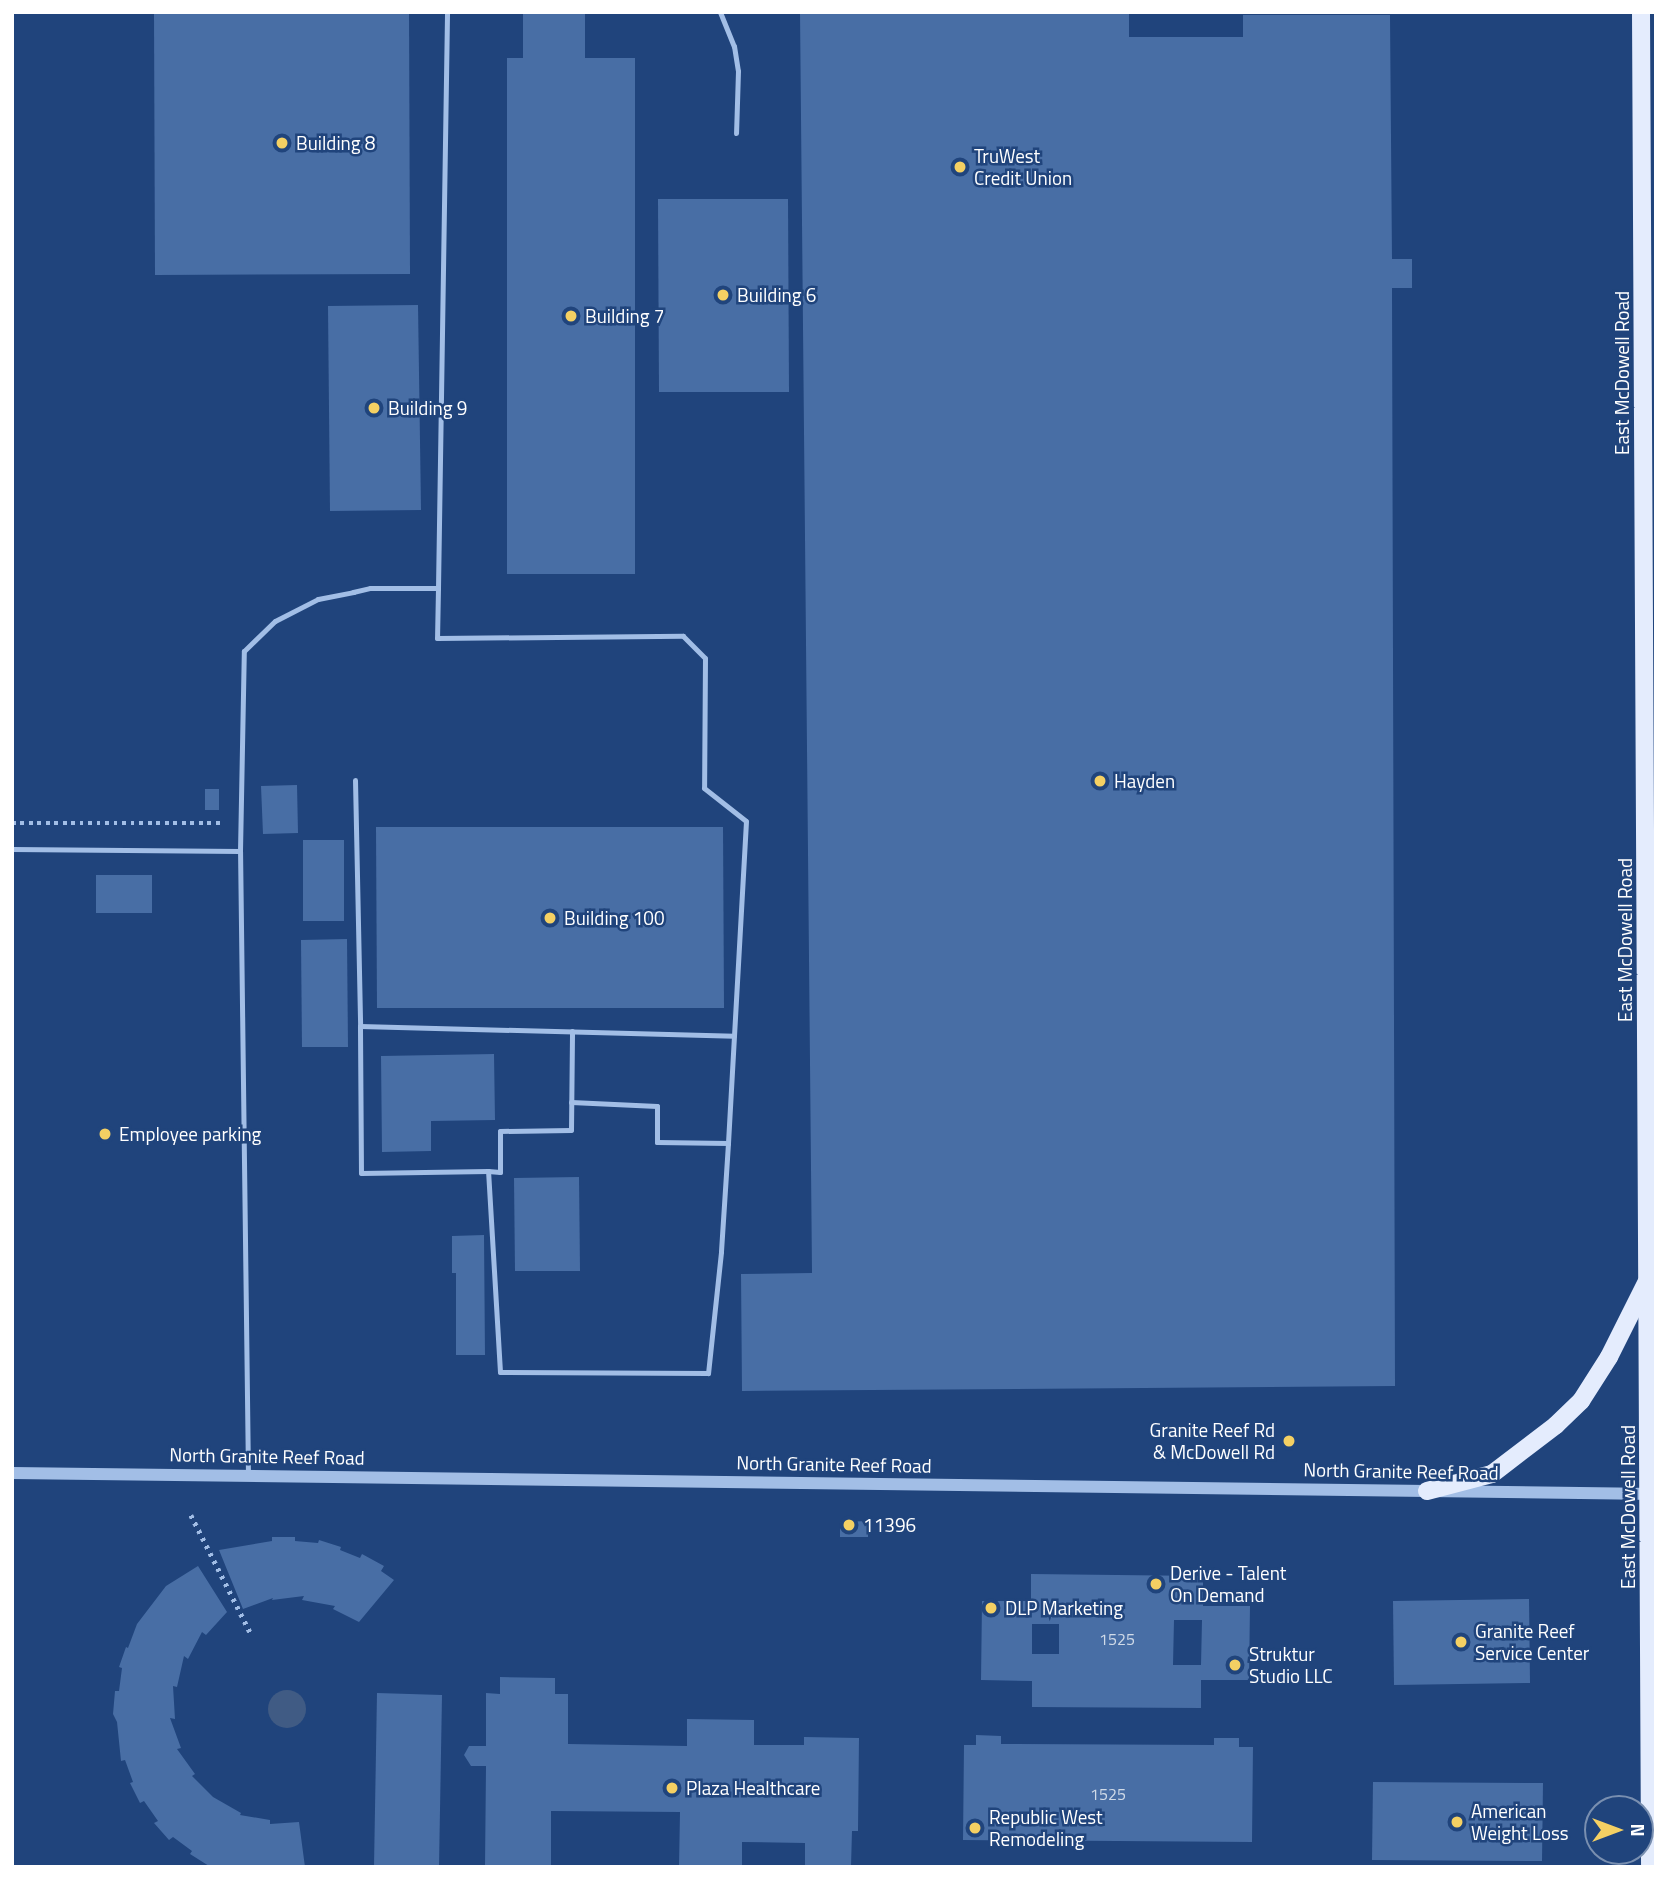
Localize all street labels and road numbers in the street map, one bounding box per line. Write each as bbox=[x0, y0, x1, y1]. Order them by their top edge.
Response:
street label: East McDowell Road bbox=[1611, 291, 1633, 455]
street label: East McDowell Road bbox=[1614, 858, 1636, 1022]
street label: East McDowell Road bbox=[1617, 1425, 1639, 1589]
street label: North Granite Reef Road bbox=[169, 1443, 365, 1469]
street label: North Granite Reef Road bbox=[736, 1451, 932, 1477]
street label: North Granite Reef Road bbox=[1303, 1458, 1499, 1484]

